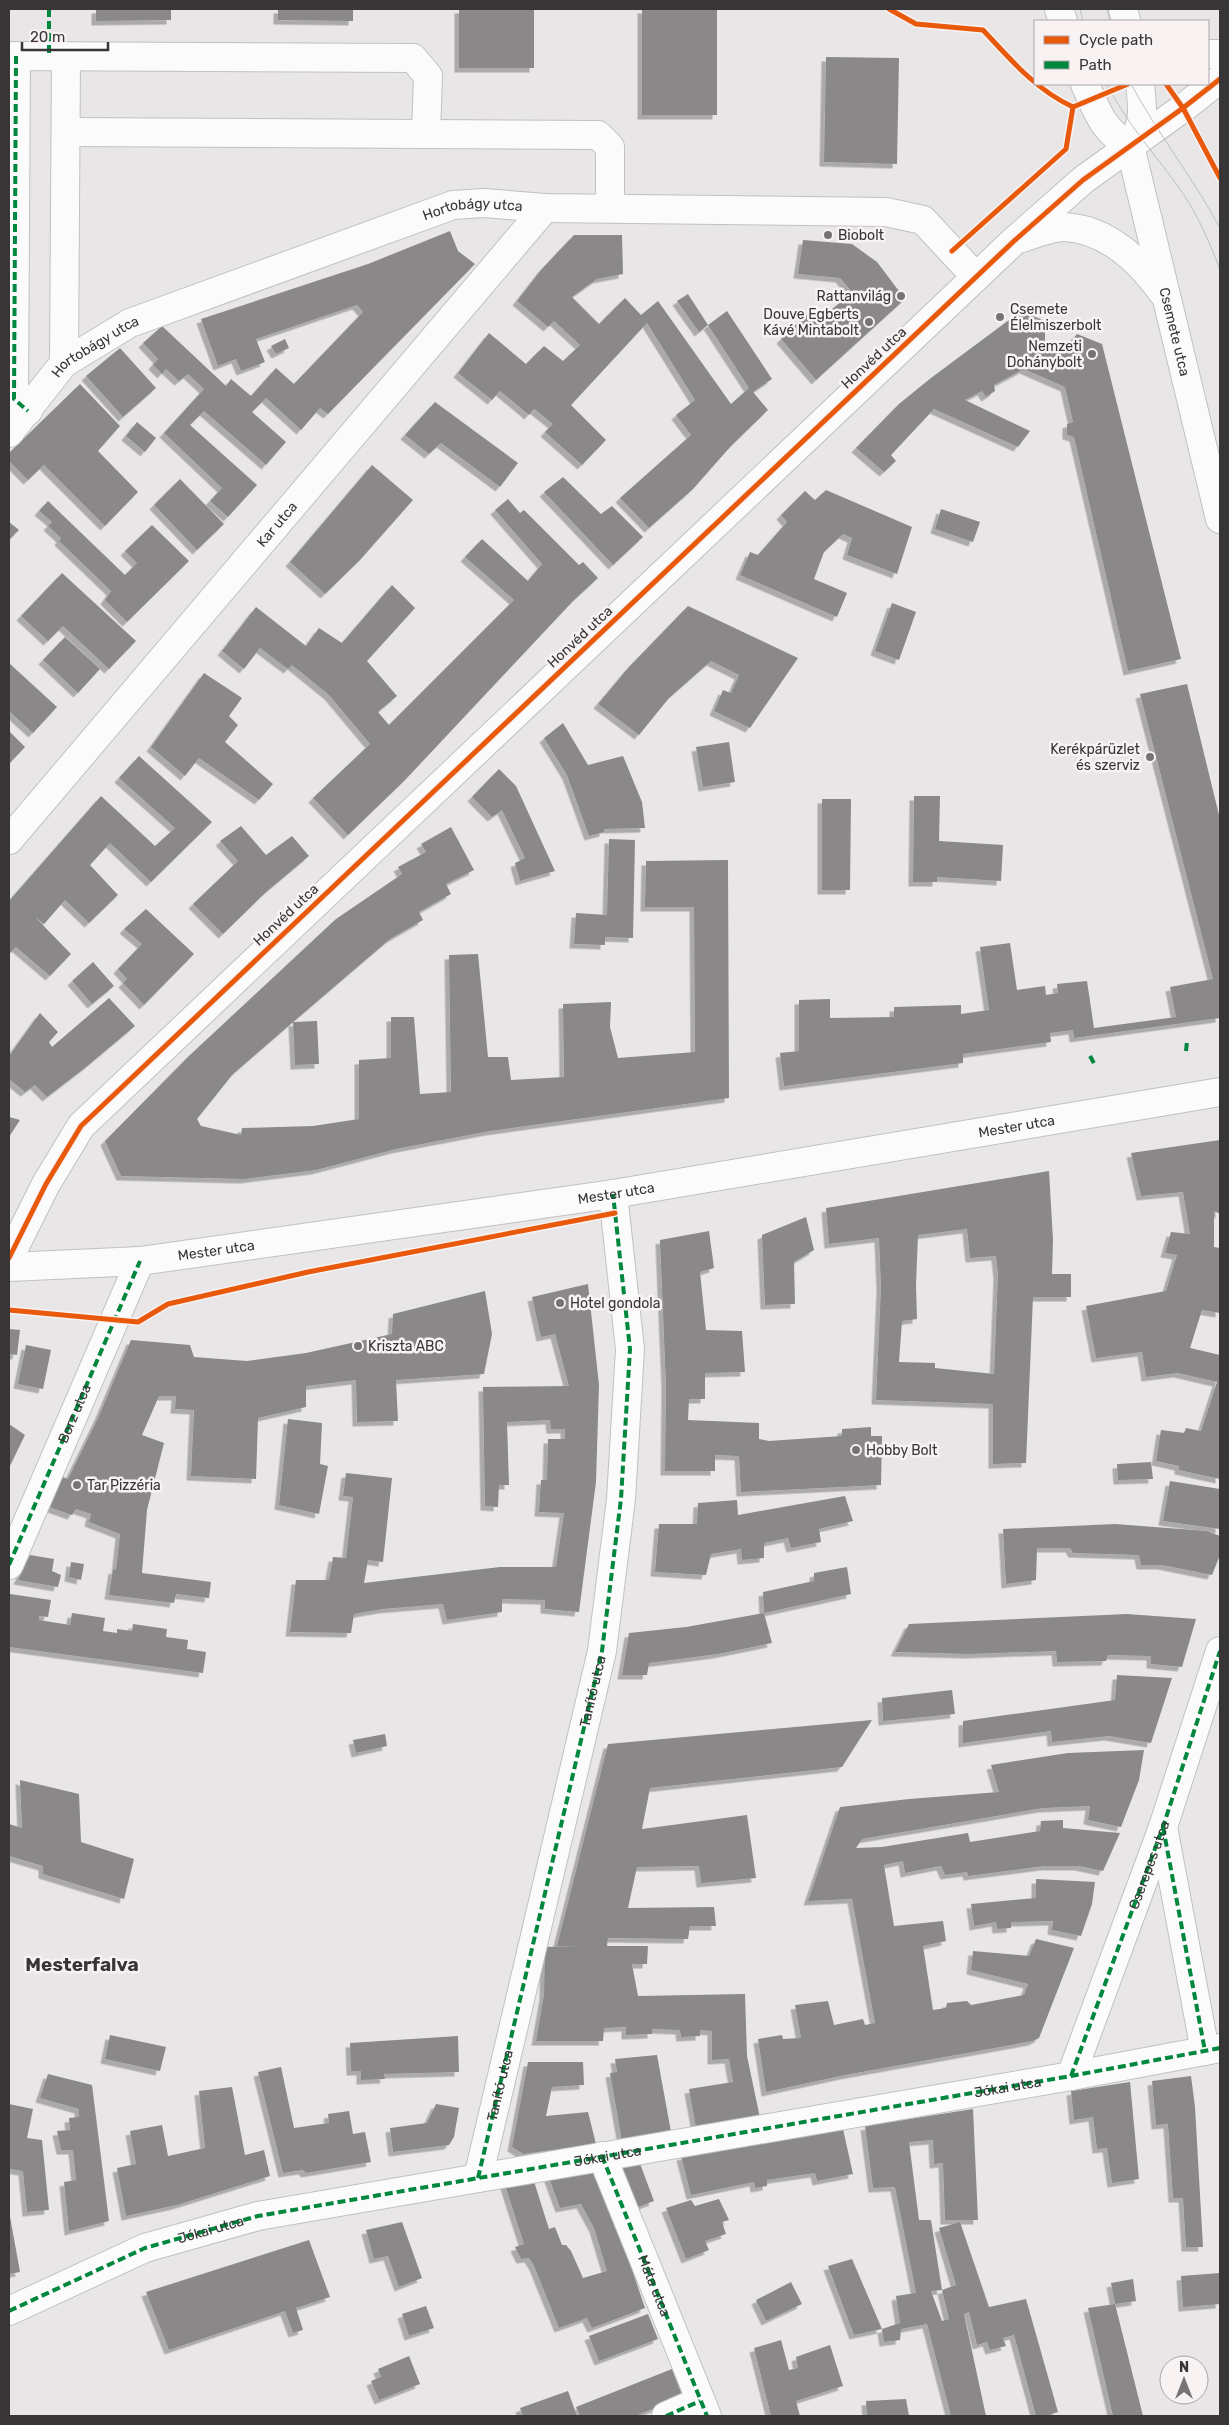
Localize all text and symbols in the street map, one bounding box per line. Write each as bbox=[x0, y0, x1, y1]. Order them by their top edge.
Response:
scale bar bbox=[22, 20, 109, 52]
legend bbox=[1034, 20, 1209, 85]
text: 20 m bbox=[30, 28, 65, 46]
text: Cycle path bbox=[1079, 31, 1153, 49]
text: Path bbox=[1079, 56, 1112, 74]
street label: Hortobágy utca bbox=[420, 194, 523, 224]
place label: Biobolt bbox=[838, 227, 885, 244]
marker: Biobolt bbox=[822, 229, 834, 241]
street label: Csemete utca bbox=[1156, 286, 1194, 378]
place label: Rattanvilág bbox=[817, 288, 891, 305]
marker: Rattanvilág bbox=[895, 290, 907, 302]
place label: Csemete Élelmiszerbolt bbox=[1010, 301, 1102, 334]
place label: Douve Egberts Kávé Mintabolt bbox=[763, 306, 860, 339]
marker: Csemete Élelmiszerbolt bbox=[994, 311, 1006, 323]
street label: Hortobágy utca bbox=[48, 312, 141, 381]
marker: Douve Egberts Kávé Mintabolt bbox=[863, 316, 875, 328]
street label: Honvéd utca bbox=[838, 324, 910, 392]
place label: Nemzeti Dohánybolt bbox=[1007, 338, 1083, 371]
marker: Nemzeti Dohánybolt bbox=[1086, 348, 1098, 360]
street label: Kar utca bbox=[253, 498, 301, 550]
street label: Honvéd utca bbox=[544, 603, 616, 671]
place label: Kerékpárüzlet és szerviz bbox=[1050, 741, 1141, 774]
marker: Kerékpárüzlet és szerviz bbox=[1144, 751, 1156, 763]
street label: Honvéd utca bbox=[250, 881, 322, 949]
street label: Mester utca bbox=[977, 1111, 1056, 1141]
street label: Mester utca bbox=[577, 1179, 656, 1207]
street label: Mester utca bbox=[177, 1236, 256, 1264]
place label: Hotel gondola bbox=[570, 1295, 660, 1312]
marker: Hotel gondola bbox=[554, 1297, 566, 1309]
place label: Kriszta ABC bbox=[368, 1338, 444, 1355]
marker: Kriszta ABC bbox=[352, 1340, 364, 1352]
street label: Borz utca bbox=[54, 1381, 95, 1446]
place label: Hobby Bolt bbox=[866, 1442, 938, 1459]
marker: Hobby Bolt bbox=[850, 1444, 862, 1456]
place label: Tar Pizzéria bbox=[87, 1477, 161, 1494]
marker: Tar Pizzéria bbox=[71, 1479, 83, 1491]
street label: Tanító utca bbox=[576, 1654, 609, 1729]
street label: Cserepes utca bbox=[1125, 1818, 1173, 1912]
district label: Mesterfalva bbox=[25, 1953, 139, 1976]
street label: Tanító utca bbox=[483, 2048, 516, 2123]
street label: Jókai utca bbox=[973, 2073, 1043, 2101]
street label: Jókai utca bbox=[573, 2142, 642, 2170]
street label: Jókai utca bbox=[176, 2212, 246, 2247]
street label: Máta utca bbox=[634, 2253, 674, 2319]
north arrow bbox=[1159, 2355, 1209, 2405]
text: N bbox=[1179, 2359, 1189, 2376]

